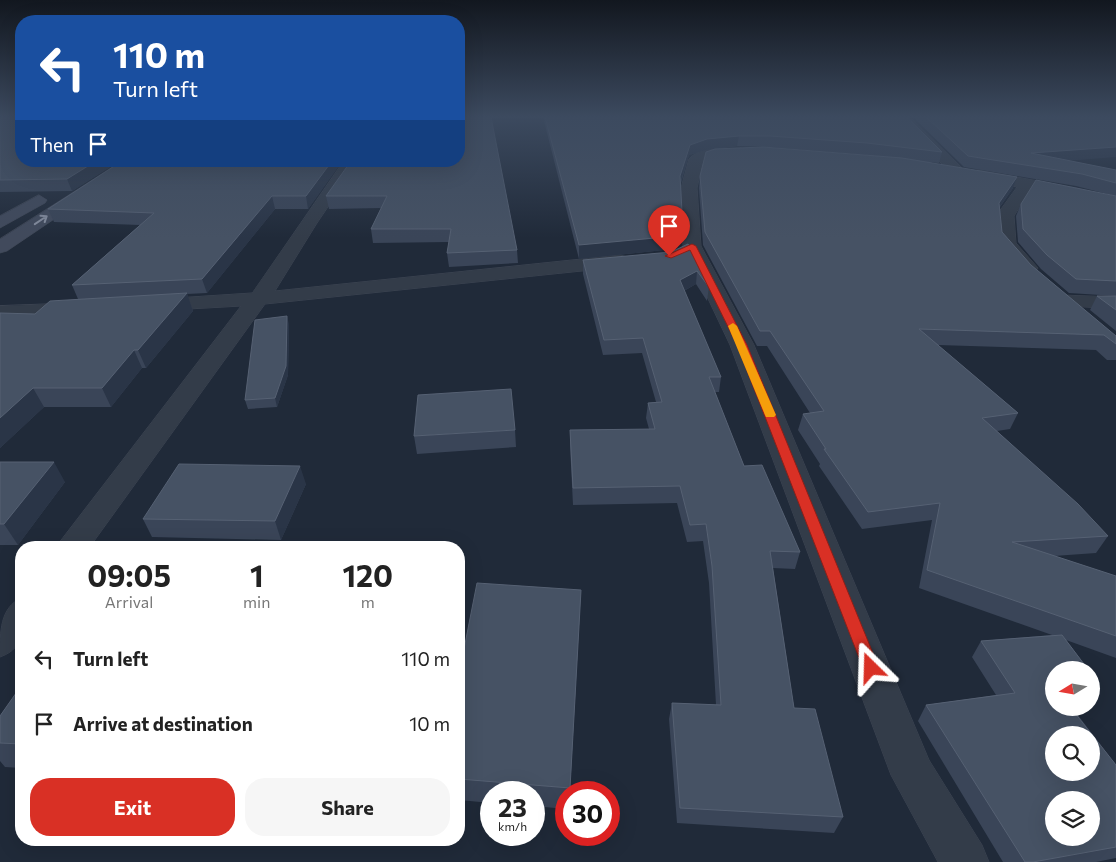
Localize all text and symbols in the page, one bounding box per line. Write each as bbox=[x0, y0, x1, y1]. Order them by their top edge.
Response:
text: 110 m bbox=[113, 32, 205, 75]
icon: left bbox=[30, 35, 95, 100]
text: Turn left bbox=[113, 75, 198, 102]
icon: arrive bbox=[84, 130, 112, 158]
text: Then bbox=[30, 133, 74, 156]
pin bbox=[648, 205, 690, 256]
icon: arrive bbox=[655, 212, 683, 240]
one-way arrow bbox=[33, 215, 47, 225]
text: 09:05 bbox=[87, 556, 171, 593]
text: 1 bbox=[250, 556, 263, 593]
text: 120 bbox=[342, 556, 393, 593]
text: Arrival bbox=[105, 592, 153, 611]
text: min bbox=[243, 592, 270, 611]
text: m bbox=[361, 592, 375, 611]
position arrow bbox=[844, 641, 896, 693]
icon: left bbox=[30, 645, 58, 673]
text: Turn left bbox=[73, 647, 148, 670]
text: 110 m bbox=[401, 647, 450, 670]
north arrow bbox=[1045, 661, 1100, 716]
map controls bbox=[1045, 661, 1100, 846]
icon: arrive bbox=[30, 710, 58, 738]
text: Arrive at destination bbox=[73, 712, 253, 735]
text: 10 m bbox=[409, 712, 450, 735]
button: search bbox=[1045, 726, 1100, 781]
button: Exit bbox=[30, 778, 235, 836]
button: Share bbox=[245, 778, 450, 836]
speed limit sign: 30 bbox=[555, 781, 620, 846]
button: layers bbox=[1045, 791, 1100, 846]
text: 23 bbox=[498, 792, 527, 822]
text: km/h bbox=[498, 819, 527, 833]

